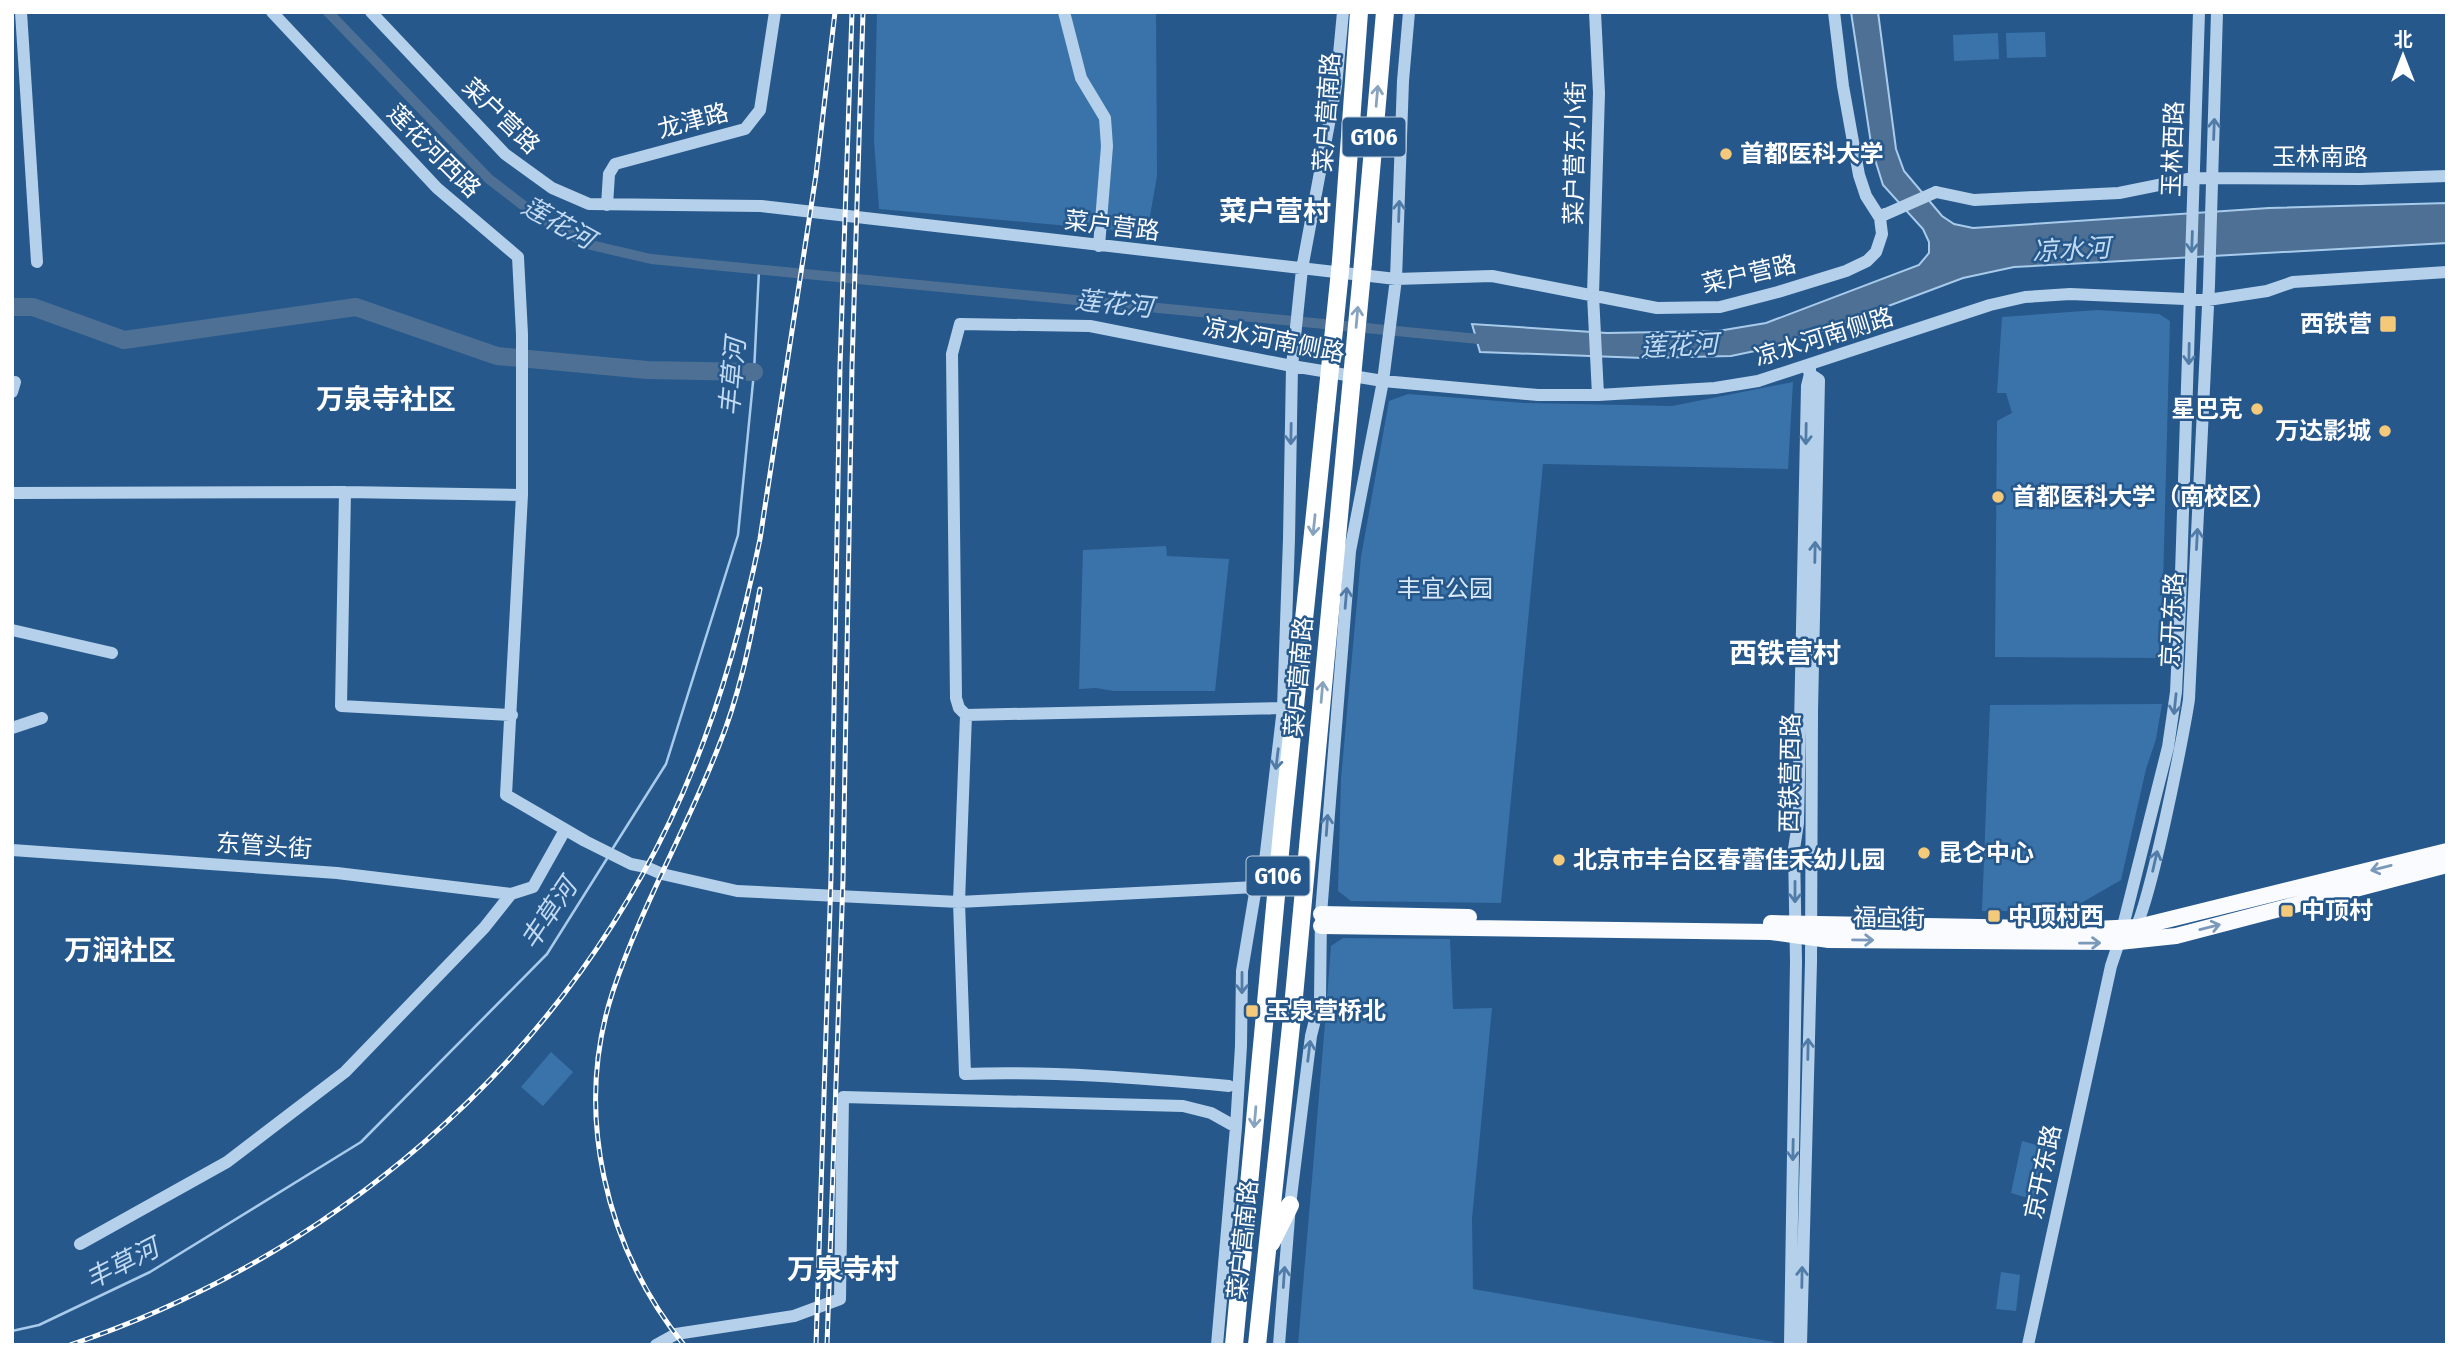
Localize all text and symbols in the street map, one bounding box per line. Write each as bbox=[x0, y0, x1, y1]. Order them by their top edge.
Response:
north arrow bbox=[2368, 21, 2438, 91]
text: 北 bbox=[2393, 28, 2413, 51]
street label: 菜户营南路 bbox=[1309, 51, 1345, 173]
street label: 菜户营路 bbox=[457, 73, 545, 159]
street label: 菜户营东小街 bbox=[1560, 81, 1590, 225]
one-way arrow bbox=[1371, 86, 1384, 108]
street label: 龙津路 bbox=[655, 98, 731, 144]
street label: 莲花河西路 bbox=[382, 99, 486, 203]
street label: 玉林西路 bbox=[2157, 101, 2189, 197]
road number: G106 bbox=[1342, 118, 1406, 156]
one-way arrow bbox=[2207, 118, 2221, 141]
place label: 首都医科大学 bbox=[1740, 140, 1884, 168]
street label: 玉林南路 bbox=[2272, 143, 2368, 171]
marker: 首都医科大学 bbox=[1718, 146, 1734, 162]
water label: 莲花河 bbox=[516, 191, 604, 258]
district label: 菜户营村 bbox=[1219, 195, 1331, 228]
one-way arrow bbox=[1392, 200, 1405, 223]
street label: 菜户营路 bbox=[1063, 206, 1161, 246]
one-way arrow bbox=[2185, 230, 2198, 253]
water label: 凉水河 bbox=[2031, 232, 2116, 268]
street label: 菜户营路 bbox=[1699, 250, 1799, 298]
water label: 莲花河 bbox=[1074, 285, 1159, 324]
street label: 凉水河南侧路 bbox=[1751, 303, 1897, 371]
one-way arrow bbox=[1351, 306, 1364, 329]
place label: 西铁营 bbox=[2300, 310, 2372, 338]
street label: 凉水河南侧路 bbox=[1201, 313, 1347, 367]
marker: 西铁营 bbox=[2378, 314, 2398, 334]
water label: 莲花河 bbox=[1639, 328, 1724, 364]
water label: 丰草河 bbox=[714, 332, 752, 417]
one-way arrow bbox=[2182, 343, 2196, 366]
district label: 万泉寺社区 bbox=[316, 383, 456, 416]
place label: 星巴克 bbox=[2171, 395, 2243, 423]
marker: 星巴克 bbox=[2249, 401, 2265, 417]
place label: 万达影城 bbox=[2275, 417, 2371, 445]
one-way arrow bbox=[1284, 422, 1298, 445]
one-way arrow bbox=[1799, 422, 1813, 445]
marker: 万达影城 bbox=[2377, 423, 2393, 439]
place label: 首都医科大学（南校区） bbox=[2012, 483, 2276, 511]
marker: 首都医科大学（南校区） bbox=[1990, 489, 2006, 505]
one-way arrow bbox=[1307, 513, 1320, 536]
one-way arrow bbox=[2190, 528, 2203, 551]
one-way arrow bbox=[1808, 541, 1822, 564]
street label: 京开东路 bbox=[2156, 571, 2188, 669]
park label: 丰宜公园 bbox=[1397, 575, 1493, 603]
one-way arrow bbox=[1340, 587, 1353, 610]
street label: 菜户营南路 bbox=[1280, 616, 1318, 738]
district label: 西铁营村 bbox=[1729, 637, 1841, 670]
one-way arrow bbox=[1316, 681, 1329, 704]
one-way arrow bbox=[2168, 692, 2181, 715]
street label: 西铁营西路 bbox=[1775, 713, 1805, 833]
one-way arrow bbox=[1270, 747, 1283, 770]
one-way arrow bbox=[1321, 814, 1334, 836]
street label: 东管头街 bbox=[215, 829, 313, 863]
place label: 昆仑中心 bbox=[1938, 839, 2034, 867]
marker: 昆仑中心 bbox=[1916, 845, 1932, 861]
place label: 北京市丰台区春蕾佳禾幼儿园 bbox=[1573, 846, 1885, 874]
one-way arrow bbox=[2148, 850, 2162, 873]
marker: 北京市丰台区春蕾佳禾幼儿园 bbox=[1551, 852, 1567, 868]
road number: G106 bbox=[1246, 856, 1310, 896]
one-way arrow bbox=[2370, 862, 2393, 875]
water label: 丰草河 bbox=[514, 869, 586, 955]
one-way arrow bbox=[1788, 881, 1802, 904]
place label: 中顶村 bbox=[2301, 897, 2373, 925]
place label: 中顶村西 bbox=[2008, 902, 2104, 930]
street label: 福宜街 bbox=[1853, 903, 1925, 933]
marker: 中顶村 bbox=[2279, 903, 2295, 919]
marker: 中顶村西 bbox=[1986, 908, 2002, 924]
one-way arrow bbox=[2198, 920, 2221, 933]
district label: 万润社区 bbox=[64, 934, 176, 967]
one-way arrow bbox=[1851, 934, 1874, 947]
one-way arrow bbox=[2079, 936, 2102, 949]
one-way arrow bbox=[1235, 971, 1249, 994]
place label: 玉泉营桥北 bbox=[1266, 997, 1386, 1025]
marker: 玉泉营桥北 bbox=[1244, 1003, 1260, 1019]
one-way arrow bbox=[1801, 1038, 1814, 1061]
one-way arrow bbox=[1303, 1040, 1316, 1062]
one-way arrow bbox=[1248, 1105, 1261, 1128]
street label: 京开东路 bbox=[2019, 1122, 2067, 1222]
one-way arrow bbox=[1786, 1138, 1800, 1161]
street label: 菜户营南路 bbox=[1223, 1179, 1263, 1301]
water label: 丰草河 bbox=[80, 1230, 168, 1296]
district label: 万泉寺村 bbox=[787, 1253, 899, 1286]
one-way arrow bbox=[1278, 1265, 1291, 1288]
one-way arrow bbox=[1796, 1265, 1809, 1288]

